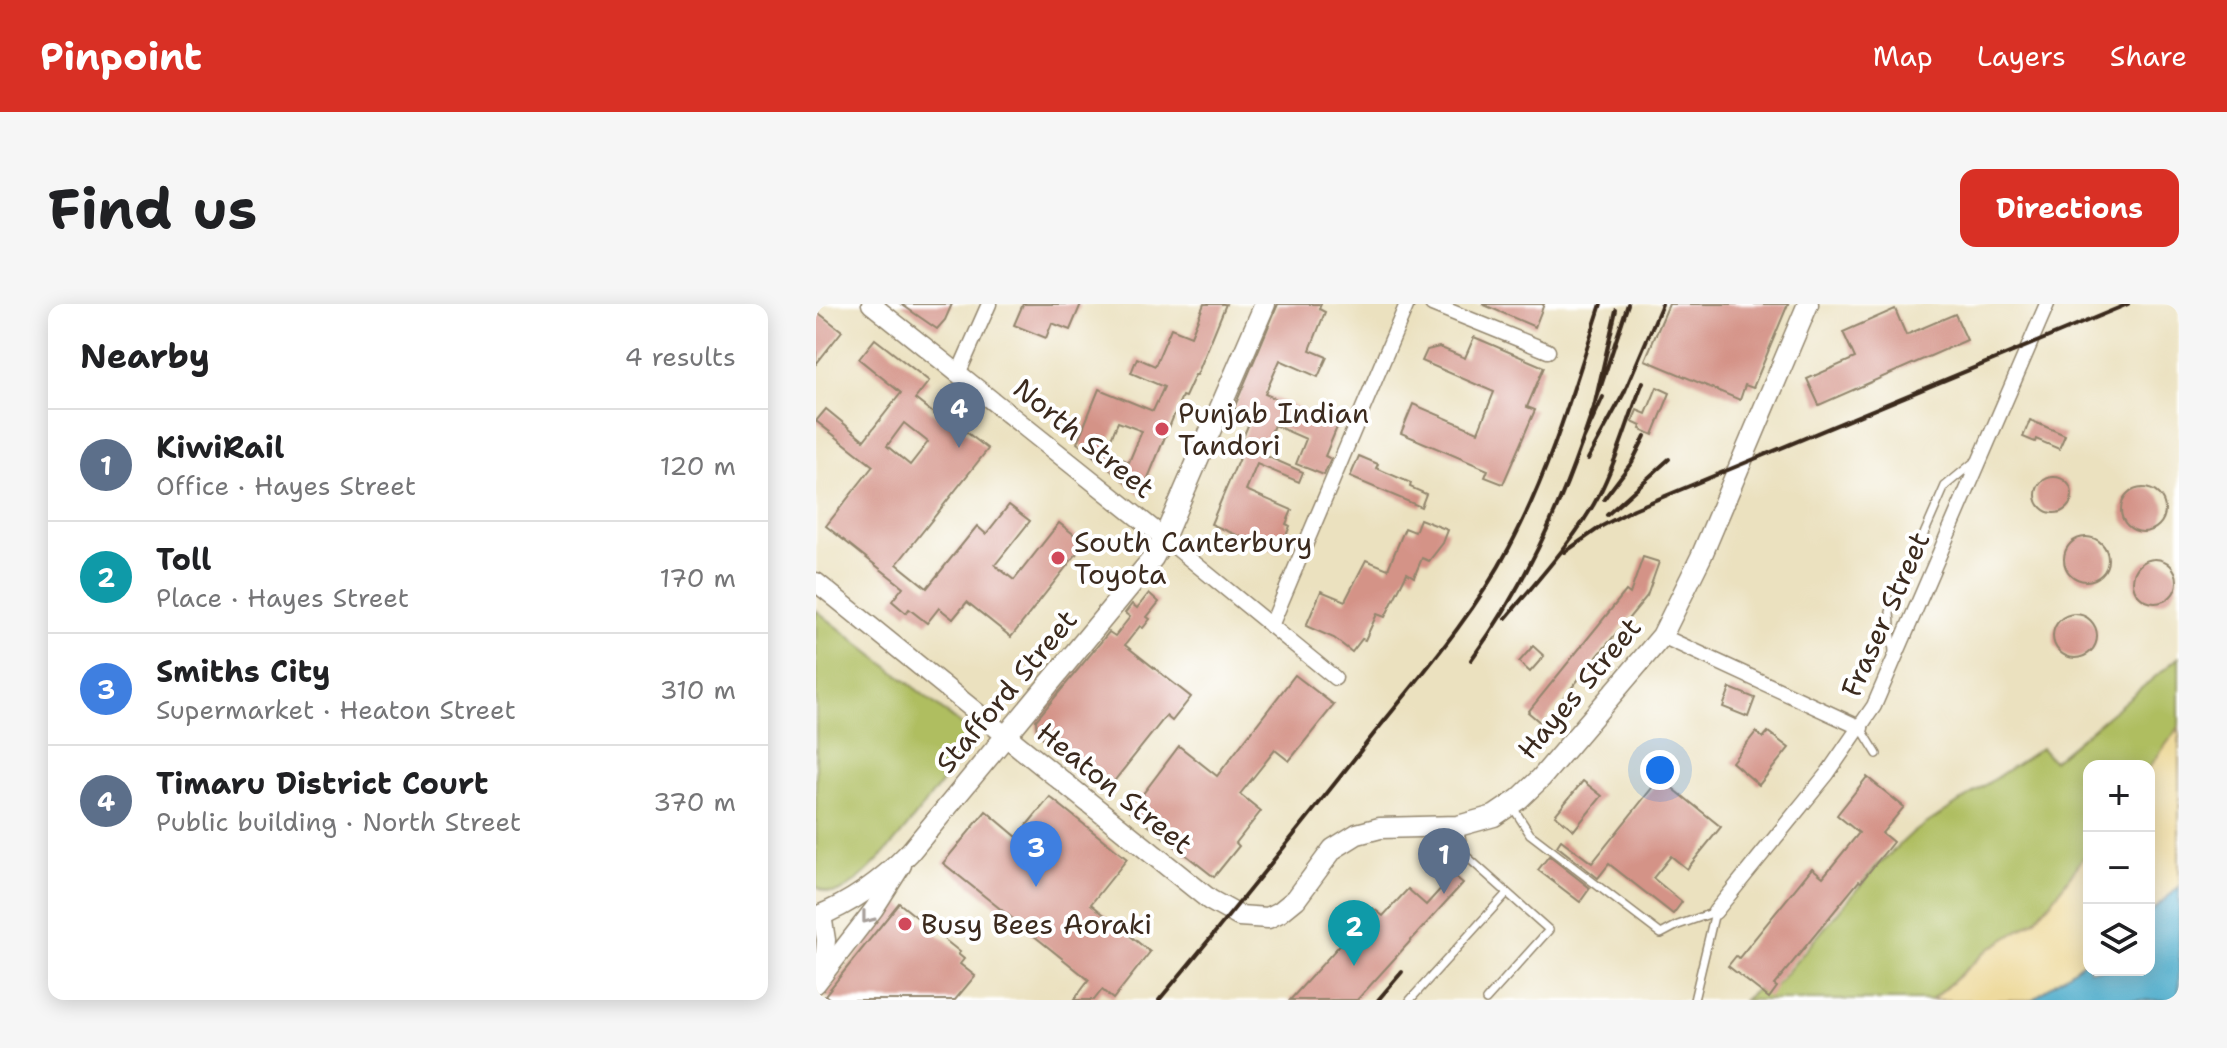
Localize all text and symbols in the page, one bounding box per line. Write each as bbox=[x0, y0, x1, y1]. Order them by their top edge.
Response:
text: Pinpoint bbox=[40, 31, 202, 82]
text: Map bbox=[1873, 37, 1933, 75]
text: Layers bbox=[1977, 37, 2066, 75]
text: Share bbox=[2110, 37, 2187, 75]
button: Directions bbox=[1960, 169, 2179, 247]
text: Find us bbox=[48, 171, 257, 246]
text: Nearby bbox=[80, 333, 210, 379]
text: 4 results bbox=[624, 339, 736, 374]
street label: North Street bbox=[1006, 369, 1162, 507]
pin: 4 bbox=[933, 382, 985, 448]
place label: Punjab Indian Tandori bbox=[1178, 394, 1369, 464]
marker: Punjab Indian Tandori bbox=[1153, 420, 1171, 438]
text: KiwiRail bbox=[156, 427, 284, 468]
text: 1 bbox=[100, 448, 112, 483]
text: 120 m bbox=[660, 448, 736, 483]
text: Office · Hayes Street bbox=[156, 468, 416, 503]
place label: South Canterbury Toyota bbox=[1074, 523, 1312, 593]
street label: Fraser Street bbox=[1832, 525, 1938, 703]
text: Toll bbox=[156, 539, 211, 580]
marker: South Canterbury Toyota bbox=[1049, 549, 1067, 567]
text: 2 bbox=[97, 560, 115, 595]
text: 170 m bbox=[659, 560, 736, 595]
text: Place · Hayes Street bbox=[156, 580, 409, 615]
street label: Stafford Street bbox=[926, 601, 1086, 781]
street label: Hayes Street bbox=[1508, 609, 1650, 767]
text: Smiths City bbox=[156, 651, 330, 692]
text: 3 bbox=[97, 672, 115, 707]
text: 310 m bbox=[660, 672, 736, 707]
text: Supermarket · Heaton Street bbox=[156, 692, 516, 727]
street label: Heaton Street bbox=[1029, 713, 1201, 863]
your location bbox=[1640, 750, 1680, 790]
map controls bbox=[2083, 760, 2155, 976]
button: + bbox=[2083, 760, 2155, 832]
text: Timaru District Court bbox=[156, 763, 488, 804]
text: 4 bbox=[97, 784, 115, 819]
text: 370 m bbox=[653, 784, 736, 819]
text: Public building · North Street bbox=[156, 804, 521, 839]
pin: 3 bbox=[1010, 821, 1062, 887]
pin: 1 bbox=[1418, 828, 1470, 894]
button: − bbox=[2083, 832, 2155, 904]
pin: 2 bbox=[1328, 900, 1380, 966]
button: layers bbox=[2083, 904, 2155, 976]
place label: Busy Bees Aoraki bbox=[921, 905, 1152, 943]
one-way arrow bbox=[863, 909, 877, 924]
marker: Busy Bees Aoraki bbox=[896, 915, 914, 933]

